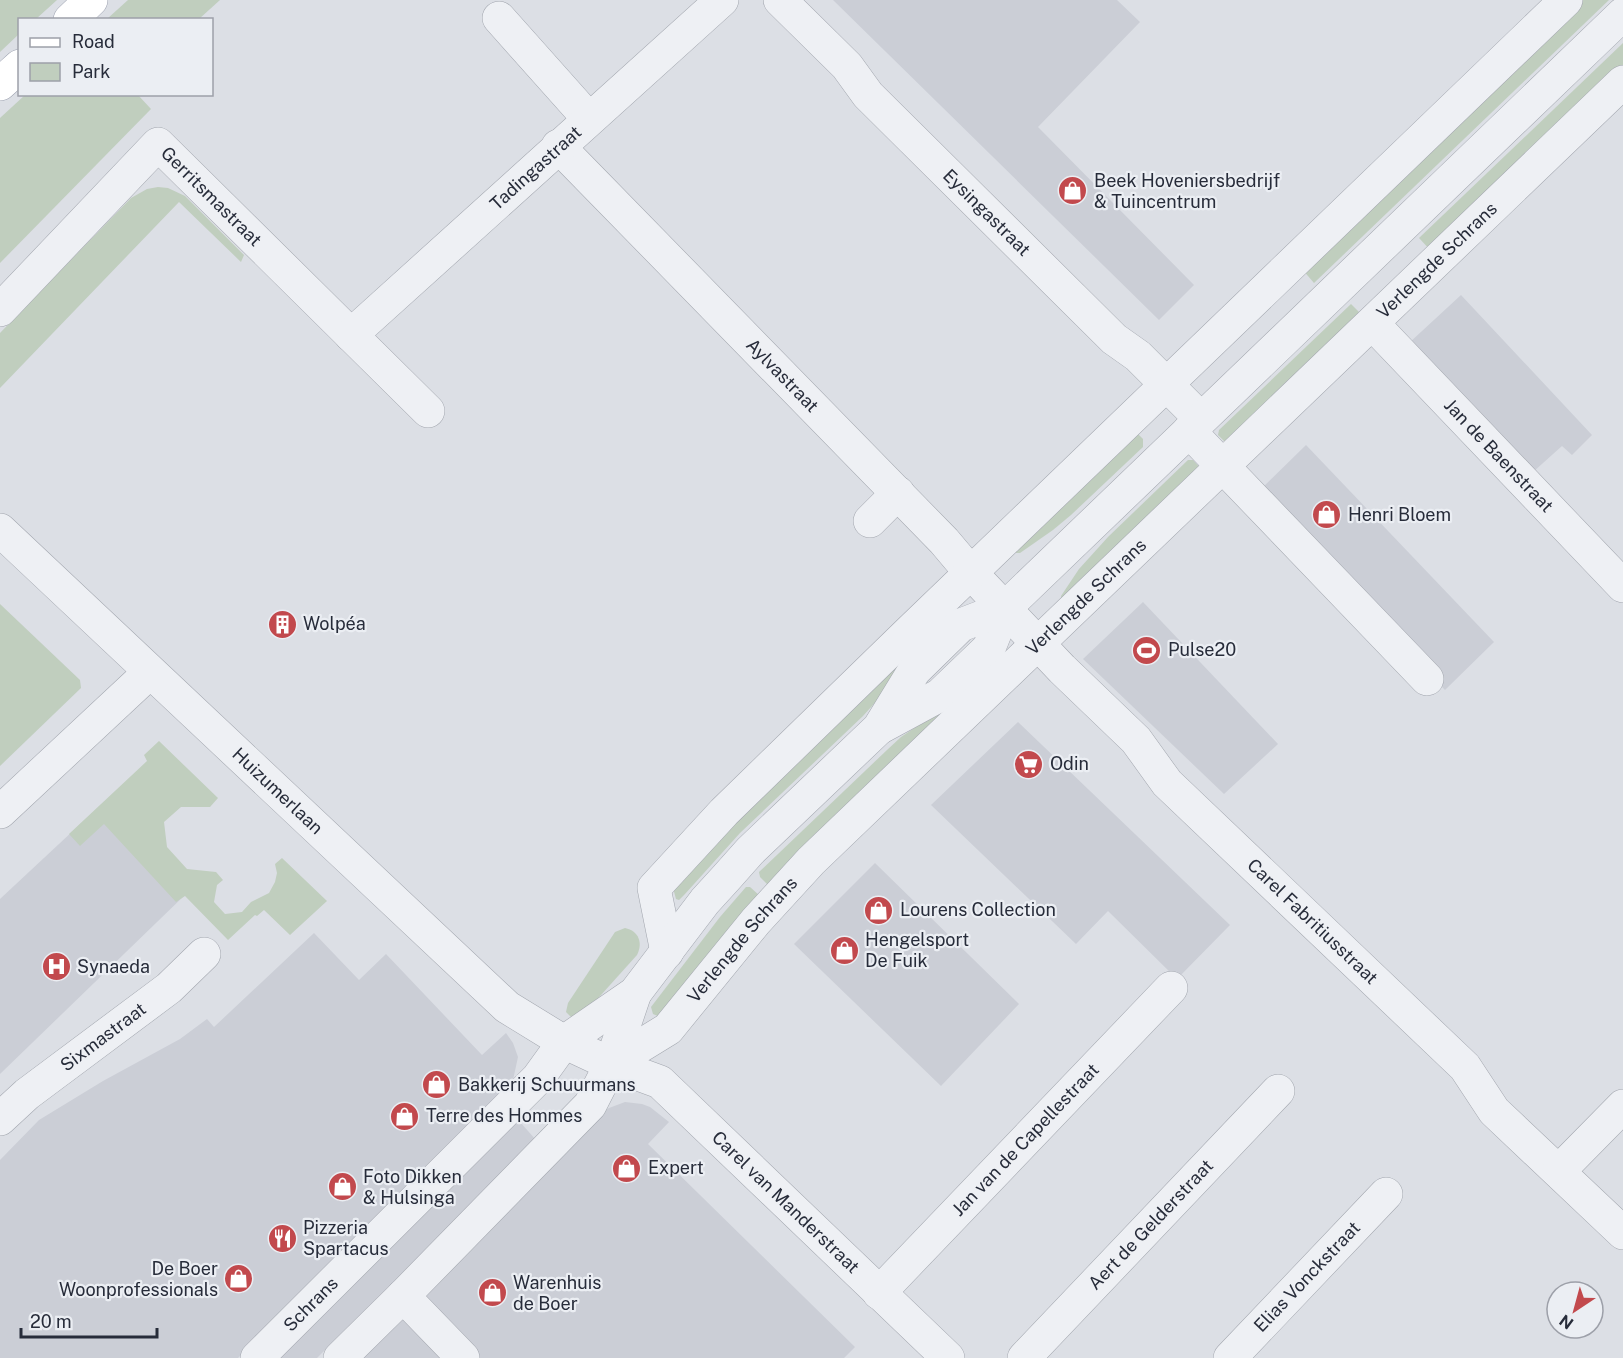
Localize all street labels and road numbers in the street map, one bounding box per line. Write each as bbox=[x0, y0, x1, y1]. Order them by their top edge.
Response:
street label: Tadingastraat bbox=[486, 121, 585, 214]
street label: Gerritsmastraat bbox=[157, 142, 266, 250]
street label: Eysingastraat bbox=[939, 165, 1035, 260]
street label: Verlengde Schrans bbox=[1372, 198, 1501, 323]
street label: Aylvastraat bbox=[742, 334, 823, 416]
street label: Jan de Baenstraat bbox=[1440, 394, 1558, 516]
street label: Verlengde Schrans bbox=[1021, 534, 1150, 659]
street label: Huizumerlaan bbox=[228, 743, 327, 838]
street label: Carel Fabritiusstraat bbox=[1243, 854, 1382, 988]
street label: Verlengde Schrans bbox=[683, 872, 801, 1007]
street label: Sixmastraat bbox=[56, 998, 150, 1075]
street label: Jan van de Capellestraat bbox=[947, 1059, 1103, 1220]
street label: Carel van Manderstraat bbox=[708, 1127, 864, 1277]
street label: Aert de Gelderstraat bbox=[1084, 1155, 1217, 1294]
street label: Elias Vonckstraat bbox=[1249, 1217, 1364, 1336]
street label: Schrans bbox=[279, 1272, 342, 1336]

